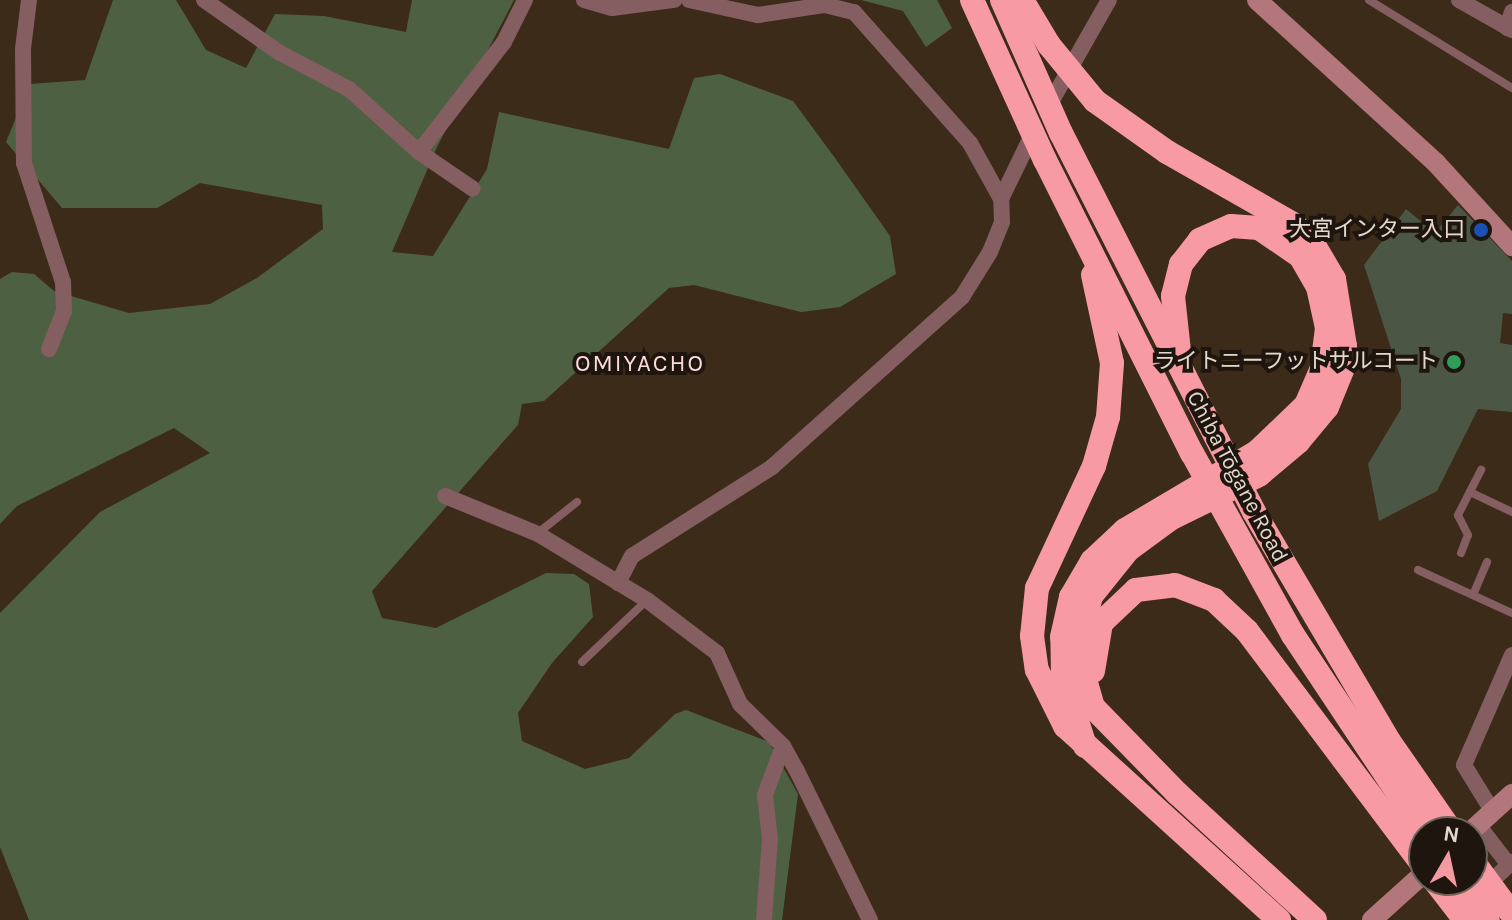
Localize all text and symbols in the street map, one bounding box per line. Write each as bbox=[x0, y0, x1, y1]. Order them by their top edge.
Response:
place label: 大宮インター入口 bbox=[1289, 217, 1465, 243]
marker: 大宮インター入口 bbox=[1472, 221, 1490, 239]
place label: ライトニーフットサルコート bbox=[1152, 349, 1438, 375]
district label: OMIYACHO bbox=[575, 350, 705, 378]
marker: ライトニーフットサルコート bbox=[1445, 353, 1463, 371]
street label: Chiba Tōgane Road bbox=[1181, 387, 1293, 567]
north arrow bbox=[1408, 816, 1488, 896]
text: N bbox=[1442, 820, 1461, 848]

